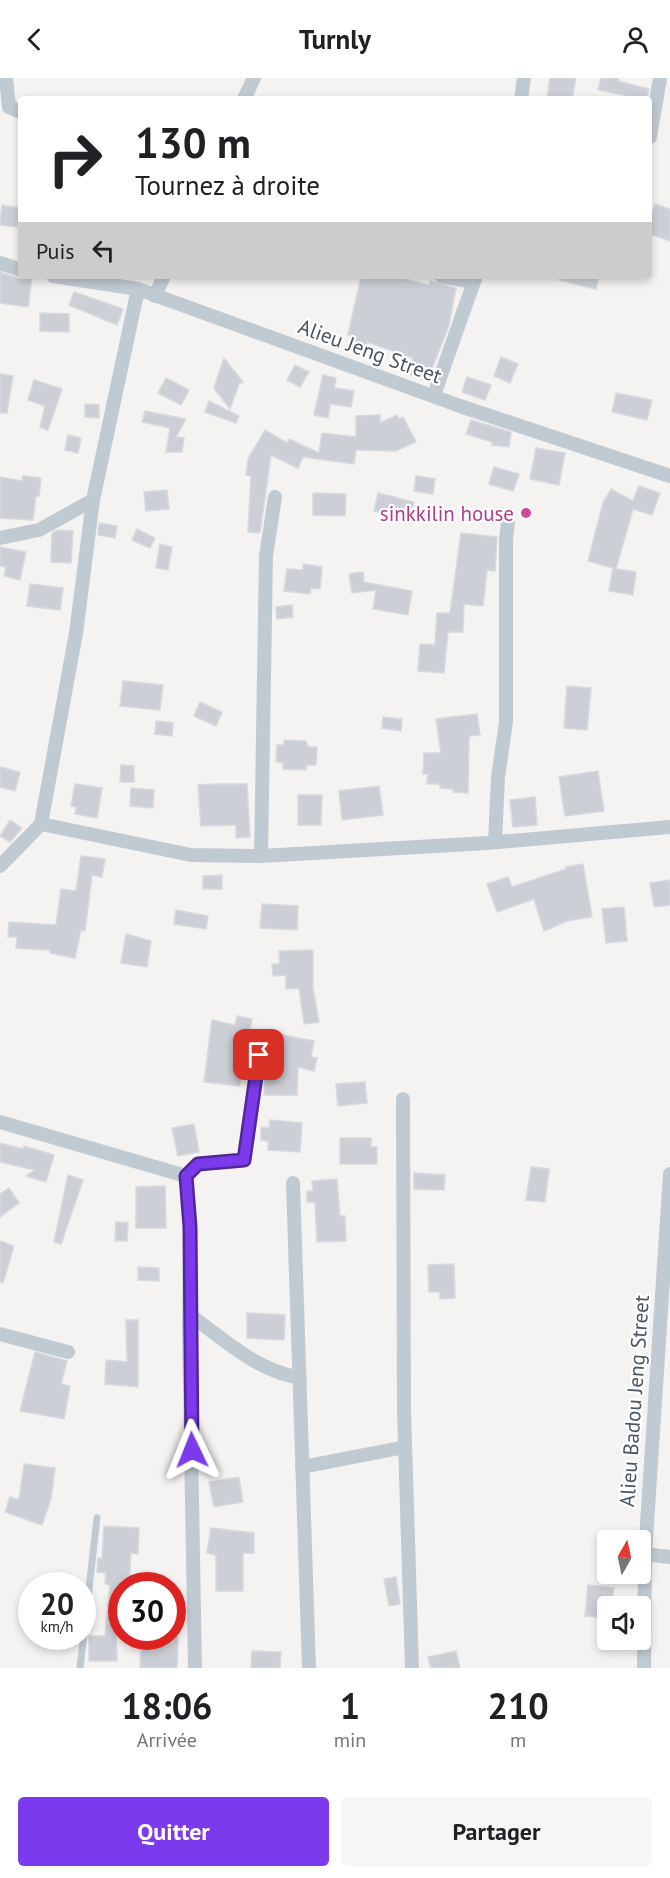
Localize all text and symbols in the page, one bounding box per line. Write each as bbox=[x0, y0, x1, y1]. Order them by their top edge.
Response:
text: Turnly bbox=[299, 22, 371, 56]
icon: back bbox=[18, 23, 51, 56]
icon: person bbox=[619, 23, 652, 56]
text: 130 m bbox=[135, 115, 251, 170]
icon: right bbox=[36, 120, 114, 198]
text: Tournez à droite bbox=[135, 168, 320, 202]
icon: left bbox=[87, 234, 120, 267]
text: Puis bbox=[36, 237, 75, 265]
street label: Alieu Jeng Street bbox=[295, 313, 445, 389]
place label: sinkkilin house bbox=[380, 500, 514, 527]
marker: sinkkilin house bbox=[519, 506, 533, 520]
pin bbox=[233, 1029, 284, 1080]
icon: arrive bbox=[242, 1038, 275, 1071]
street label: Alieu Badou Jeng Street bbox=[613, 1294, 655, 1508]
position arrow bbox=[160, 1418, 224, 1482]
north arrow bbox=[597, 1530, 651, 1584]
map controls bbox=[597, 1530, 651, 1650]
speed limit sign: 30 bbox=[108, 1572, 186, 1650]
text: 20 bbox=[40, 1584, 74, 1623]
button: sound bbox=[597, 1596, 651, 1650]
text: km/h bbox=[41, 1617, 73, 1636]
text: 18:06 bbox=[121, 1682, 213, 1729]
text: 1 bbox=[340, 1682, 360, 1729]
text: 210 bbox=[488, 1682, 549, 1729]
text: Arrivée bbox=[137, 1727, 197, 1753]
text: min bbox=[334, 1727, 366, 1753]
text: m bbox=[510, 1727, 526, 1753]
button: Quitter bbox=[18, 1797, 329, 1866]
button: Partager bbox=[341, 1797, 652, 1866]

